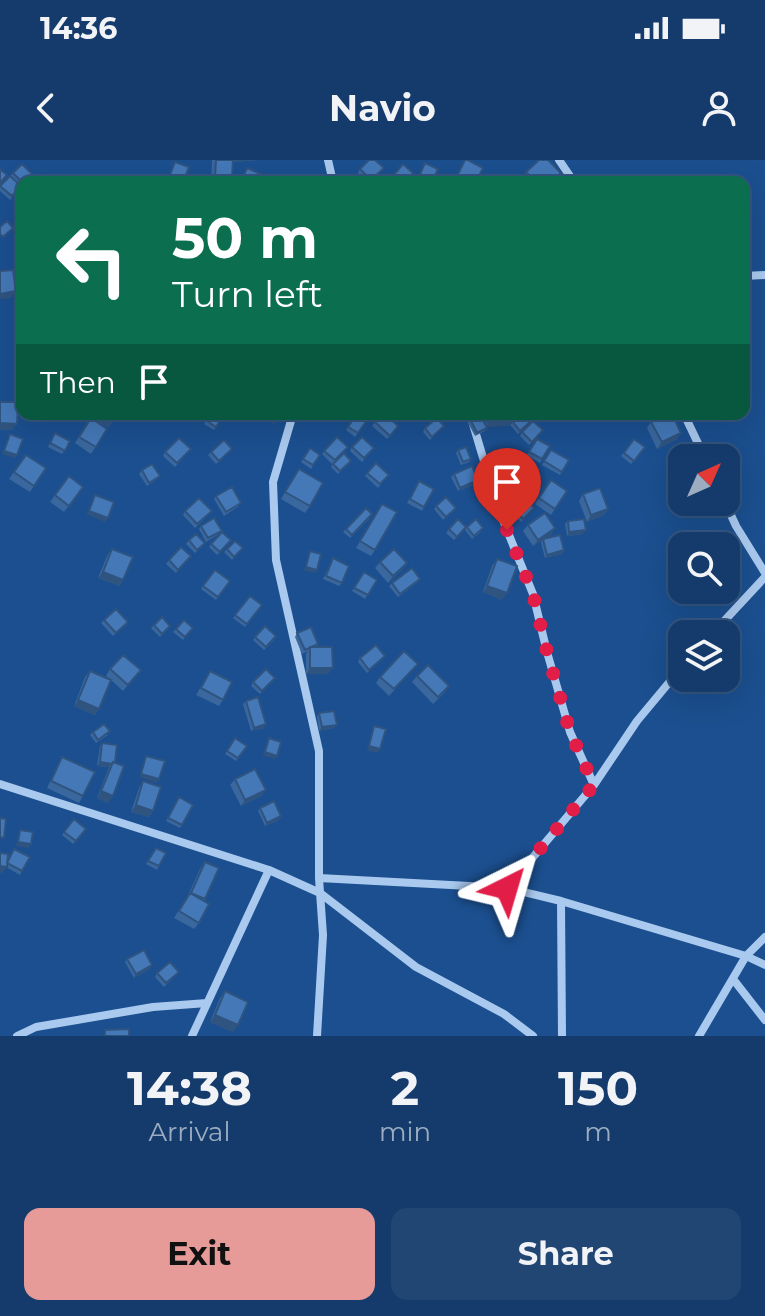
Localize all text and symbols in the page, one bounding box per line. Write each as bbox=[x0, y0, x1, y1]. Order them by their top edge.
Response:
text: 14:36 bbox=[40, 10, 117, 47]
icon: back bbox=[24, 86, 68, 130]
text: Navio bbox=[329, 86, 436, 130]
icon: person bbox=[697, 86, 741, 130]
text: 50 m bbox=[172, 204, 318, 272]
icon: left bbox=[40, 208, 144, 312]
text: Turn left bbox=[172, 272, 323, 316]
icon: arrive bbox=[132, 360, 176, 404]
text: Then bbox=[40, 364, 116, 401]
north arrow bbox=[668, 444, 740, 516]
map controls bbox=[668, 444, 740, 692]
pin bbox=[473, 448, 541, 530]
icon: arrive bbox=[485, 460, 529, 504]
button: search bbox=[668, 532, 740, 604]
button: layers bbox=[668, 620, 740, 692]
position arrow bbox=[465, 846, 549, 930]
text: 14:38 bbox=[127, 1059, 252, 1117]
text: 2 bbox=[391, 1059, 419, 1117]
text: 150 bbox=[558, 1059, 638, 1117]
text: Arrival bbox=[148, 1116, 230, 1148]
text: min bbox=[379, 1116, 431, 1148]
text: m bbox=[584, 1116, 612, 1148]
button: Exit bbox=[24, 1208, 375, 1300]
button: Share bbox=[391, 1208, 741, 1300]

